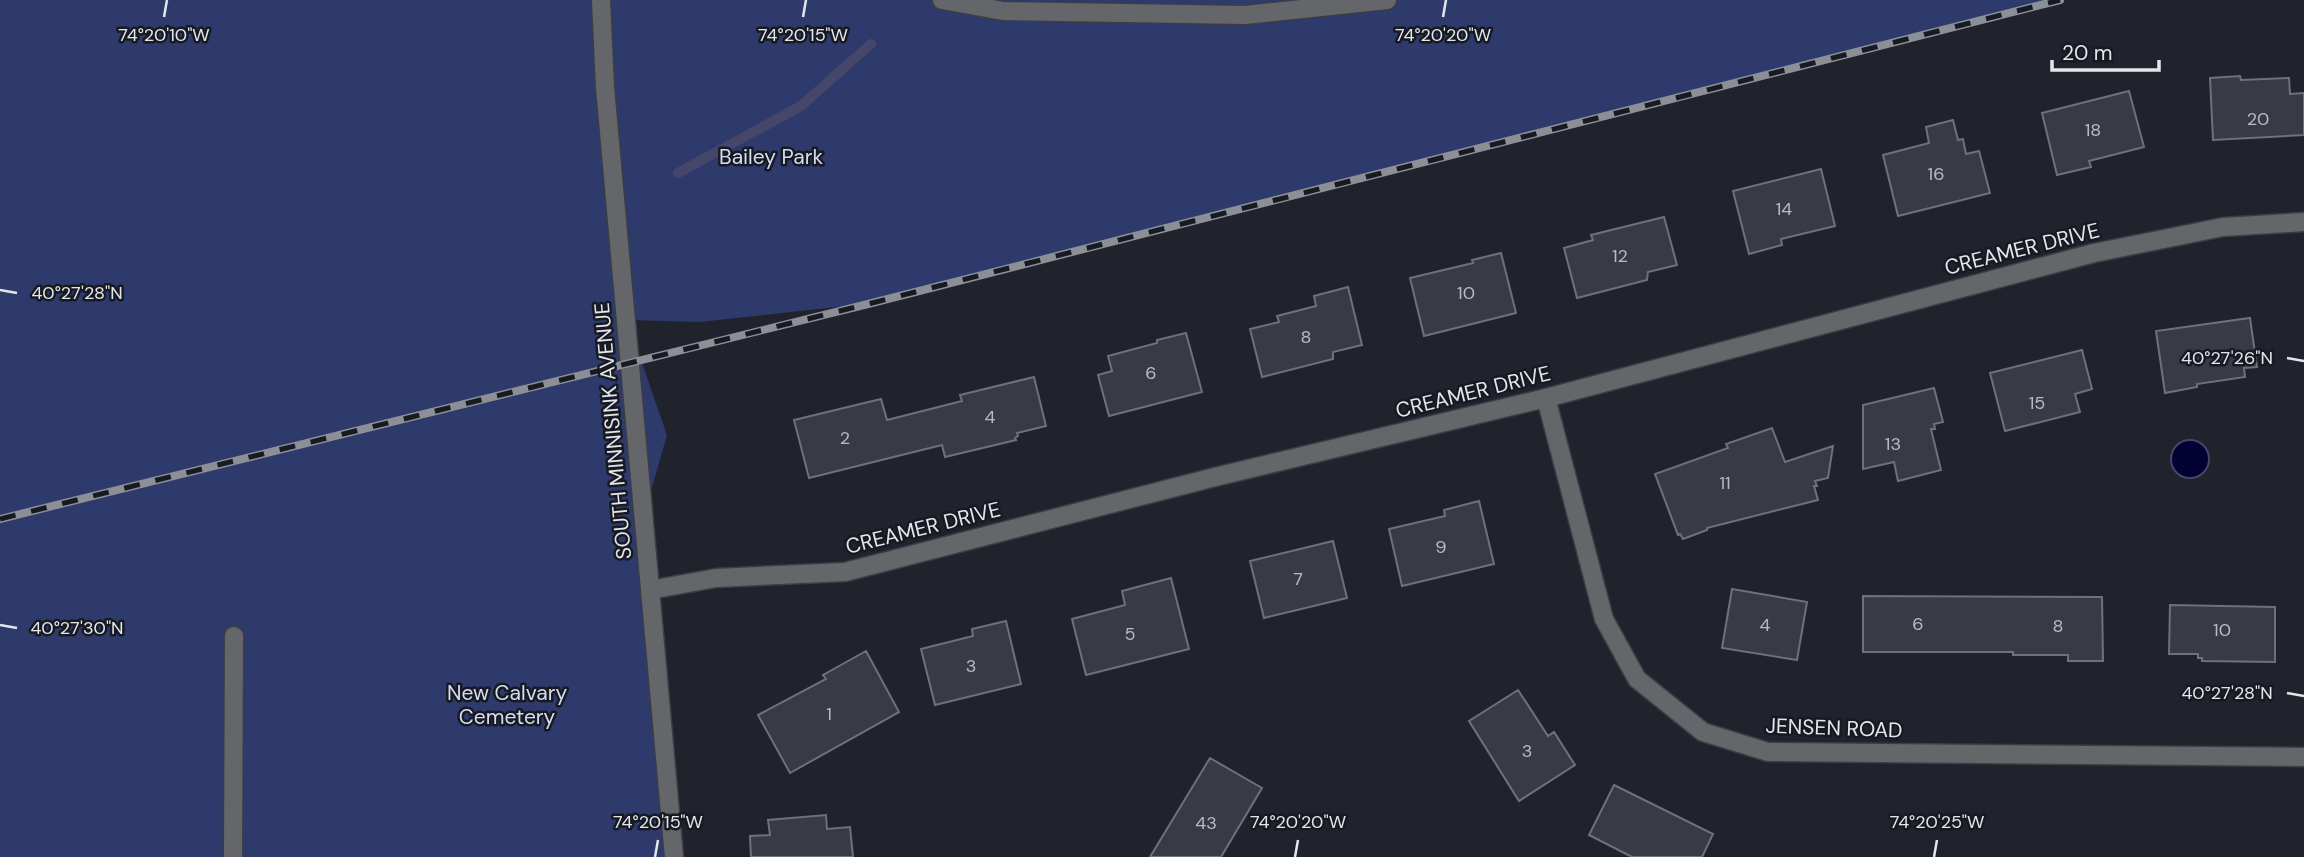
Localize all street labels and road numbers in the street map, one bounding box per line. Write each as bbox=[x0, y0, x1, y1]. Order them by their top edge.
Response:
street label: CREAMER DRIVE bbox=[1942, 216, 2102, 282]
street label: SOUTH MINNISINK AVENUE bbox=[588, 301, 638, 561]
street label: CREAMER DRIVE bbox=[1393, 359, 1553, 425]
street label: CREAMER DRIVE bbox=[843, 495, 1003, 561]
street label: JENSEN ROAD bbox=[1765, 712, 1903, 744]

